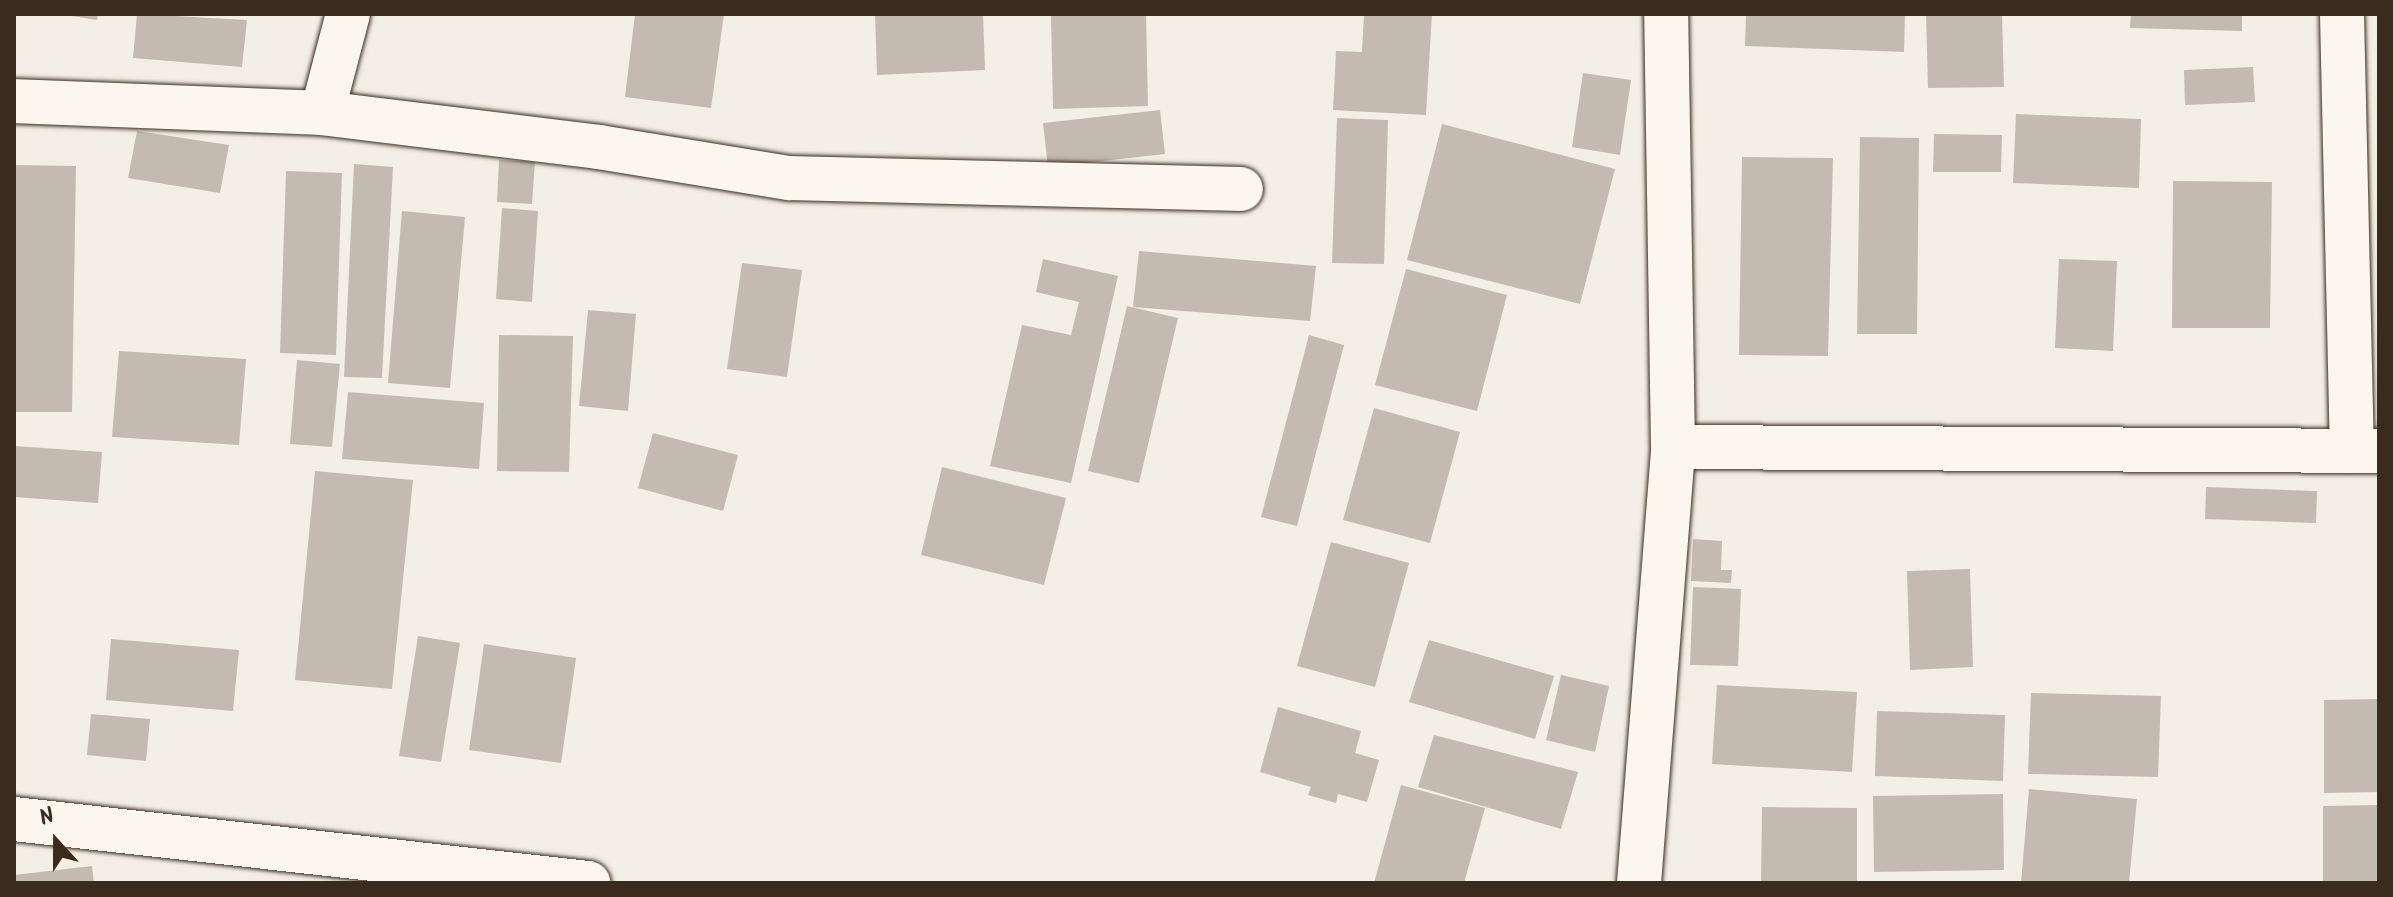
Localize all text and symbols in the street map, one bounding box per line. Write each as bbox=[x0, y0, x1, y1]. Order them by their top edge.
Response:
text: N bbox=[34, 799, 60, 837]
north arrow bbox=[16, 801, 96, 881]

